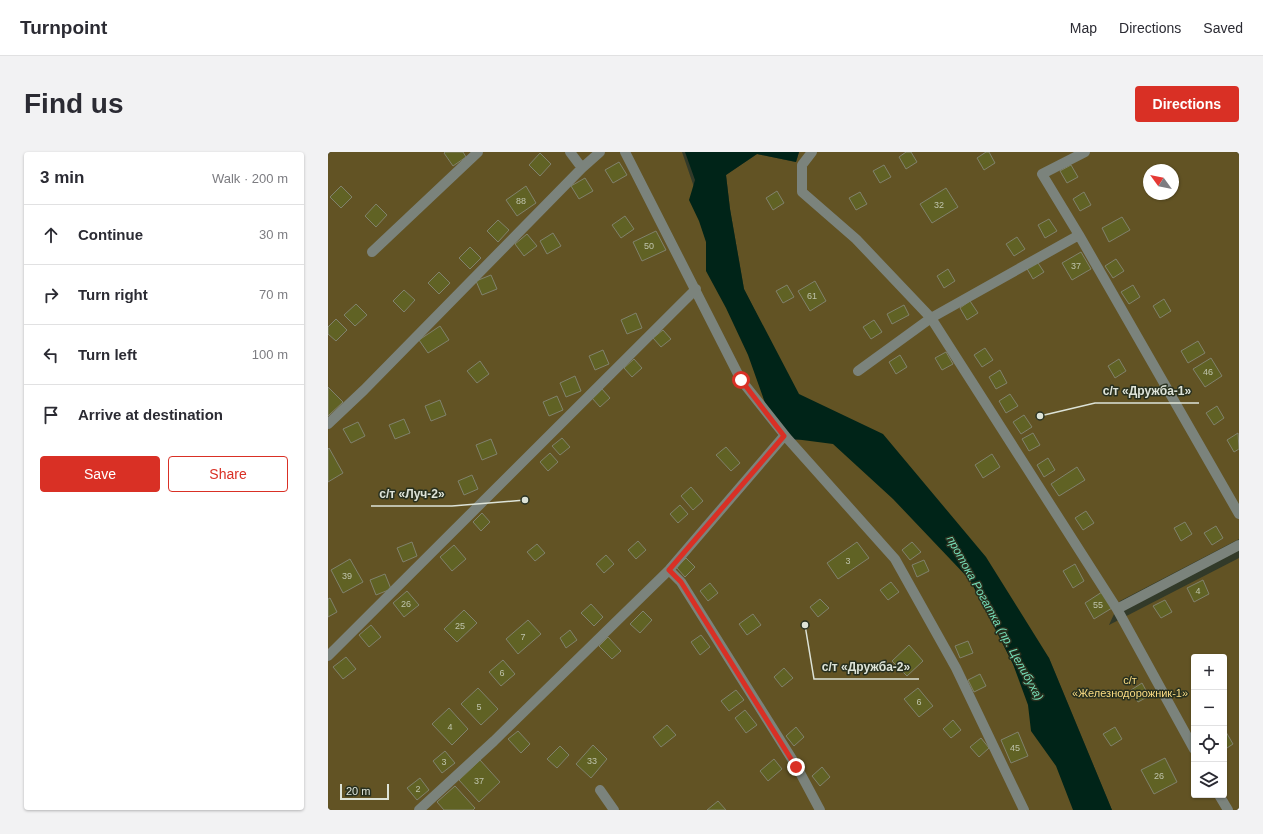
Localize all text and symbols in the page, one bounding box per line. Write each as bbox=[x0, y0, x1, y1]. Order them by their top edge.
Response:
text: Turnpoint bbox=[20, 17, 107, 38]
text: Map bbox=[1070, 20, 1097, 36]
text: Directions bbox=[1119, 20, 1181, 36]
text: Saved bbox=[1203, 20, 1243, 36]
button: Directions bbox=[1135, 86, 1239, 122]
text: Find us bbox=[24, 88, 124, 119]
north arrow bbox=[1143, 164, 1179, 200]
text: 3 min bbox=[40, 168, 84, 187]
text: Walk · 200 m bbox=[212, 171, 288, 186]
house number: 88 bbox=[516, 196, 526, 206]
house number: 32 bbox=[934, 200, 944, 210]
icon: ahead bbox=[40, 224, 62, 246]
text: Continue bbox=[78, 226, 143, 243]
text: 30 m bbox=[259, 227, 288, 242]
house number: 50 bbox=[644, 241, 654, 251]
house number: 37 bbox=[1071, 261, 1081, 271]
icon: right bbox=[40, 284, 62, 306]
text: Turn right bbox=[78, 286, 148, 303]
text: 70 m bbox=[259, 287, 288, 302]
house number: 61 bbox=[807, 291, 817, 301]
icon: left bbox=[40, 344, 62, 366]
text: Turn left bbox=[78, 346, 137, 363]
text: 100 m bbox=[252, 347, 288, 362]
house number: 46 bbox=[1203, 367, 1213, 377]
route start bbox=[732, 371, 750, 389]
callout: с/т «Дружба-1» bbox=[1095, 379, 1199, 403]
text: с/т «Дружба-1» bbox=[1103, 384, 1192, 398]
icon: arrive bbox=[40, 404, 62, 426]
text: Arrive at destination bbox=[78, 406, 223, 423]
button: Save bbox=[40, 456, 160, 492]
button: Share bbox=[168, 456, 288, 492]
callout: с/т «Луч-2» bbox=[371, 482, 452, 506]
text: с/т «Луч-2» bbox=[379, 487, 445, 501]
water label: протока Рогатка (пр. Целибуха) bbox=[944, 533, 1046, 703]
house number: 3 bbox=[845, 556, 851, 566]
house number: 39 bbox=[342, 571, 352, 581]
house number: 4 bbox=[1195, 586, 1201, 596]
house number: 26 bbox=[401, 599, 411, 609]
house number: 55 bbox=[1093, 600, 1103, 610]
house number: 25 bbox=[455, 621, 465, 631]
house number: 7 bbox=[520, 632, 526, 642]
map controls bbox=[1191, 654, 1227, 798]
button: + bbox=[1191, 654, 1227, 690]
callout: с/т «Дружба-2» bbox=[814, 655, 919, 679]
text: с/т «Дружба-2» bbox=[822, 660, 911, 674]
house number: 6 bbox=[499, 668, 505, 678]
park label: с/т «Железнодорожник-1» bbox=[1072, 674, 1188, 699]
button: − bbox=[1191, 690, 1227, 726]
house number: 6 bbox=[916, 697, 922, 707]
house number: 5 bbox=[476, 702, 482, 712]
house number: 4 bbox=[447, 722, 453, 732]
button: locate bbox=[1191, 726, 1227, 762]
house number: 45 bbox=[1010, 743, 1020, 753]
house number: 33 bbox=[587, 756, 597, 766]
house number: 3 bbox=[441, 757, 447, 767]
route end bbox=[787, 758, 805, 776]
button: layers bbox=[1191, 762, 1227, 798]
house number: 26 bbox=[1154, 771, 1164, 781]
house number: 37 bbox=[474, 776, 484, 786]
scale bar bbox=[340, 782, 389, 801]
house number: 2 bbox=[415, 784, 421, 794]
text: 20 m bbox=[346, 785, 370, 797]

